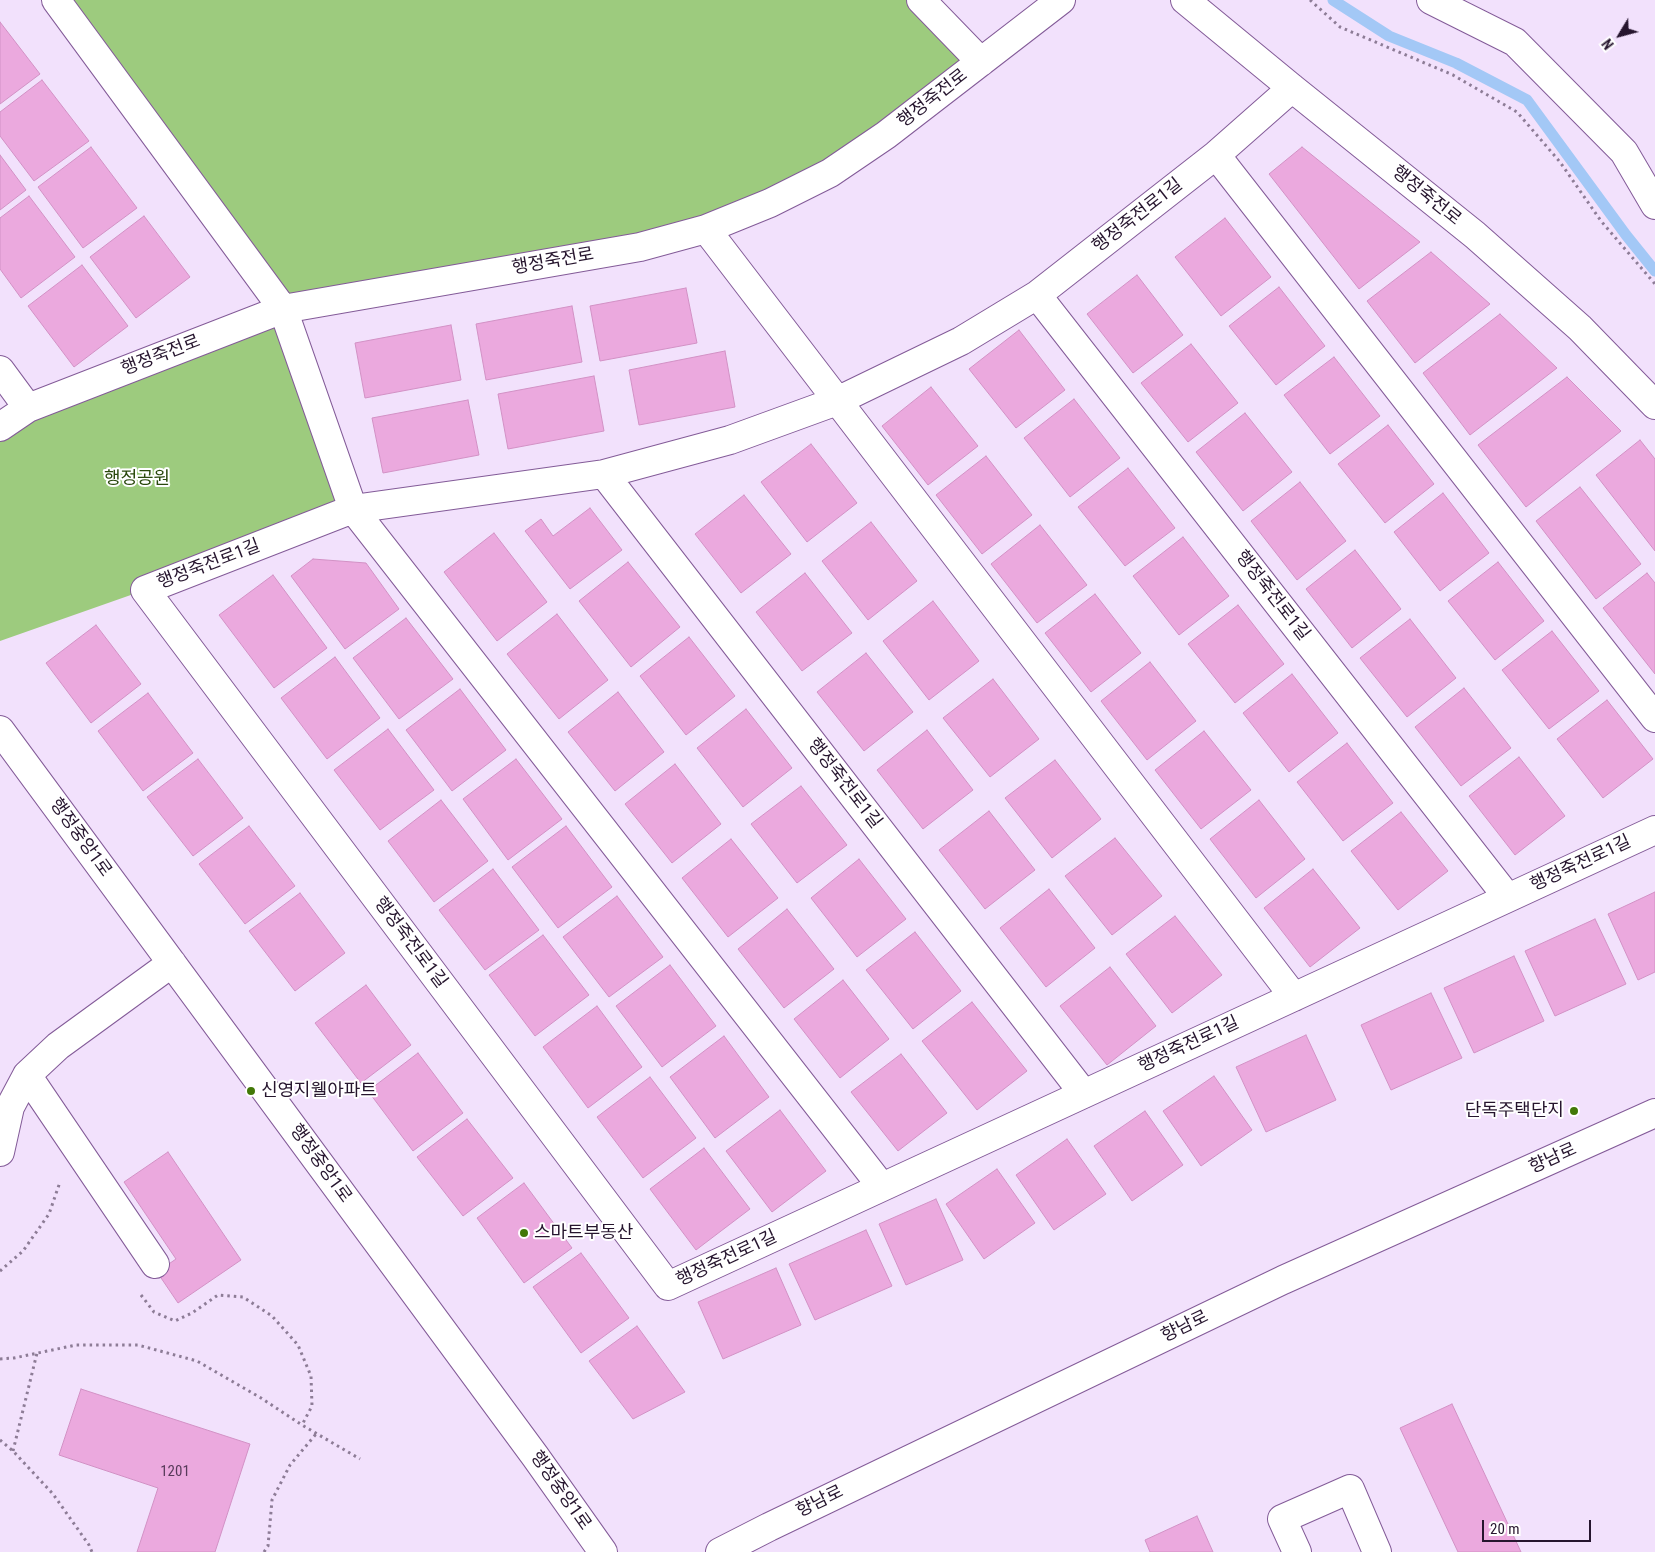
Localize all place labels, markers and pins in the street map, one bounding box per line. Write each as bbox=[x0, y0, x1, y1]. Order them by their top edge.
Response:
place label: 신영지웰아파트 bbox=[261, 1080, 377, 1102]
marker: 신영지웰아파트 bbox=[245, 1085, 257, 1097]
place label: 단독주택단지 bbox=[1465, 1100, 1564, 1122]
marker: 단독주택단지 bbox=[1568, 1105, 1580, 1117]
place label: 스마트부동산 bbox=[534, 1222, 633, 1244]
marker: 스마트부동산 bbox=[518, 1227, 530, 1239]

